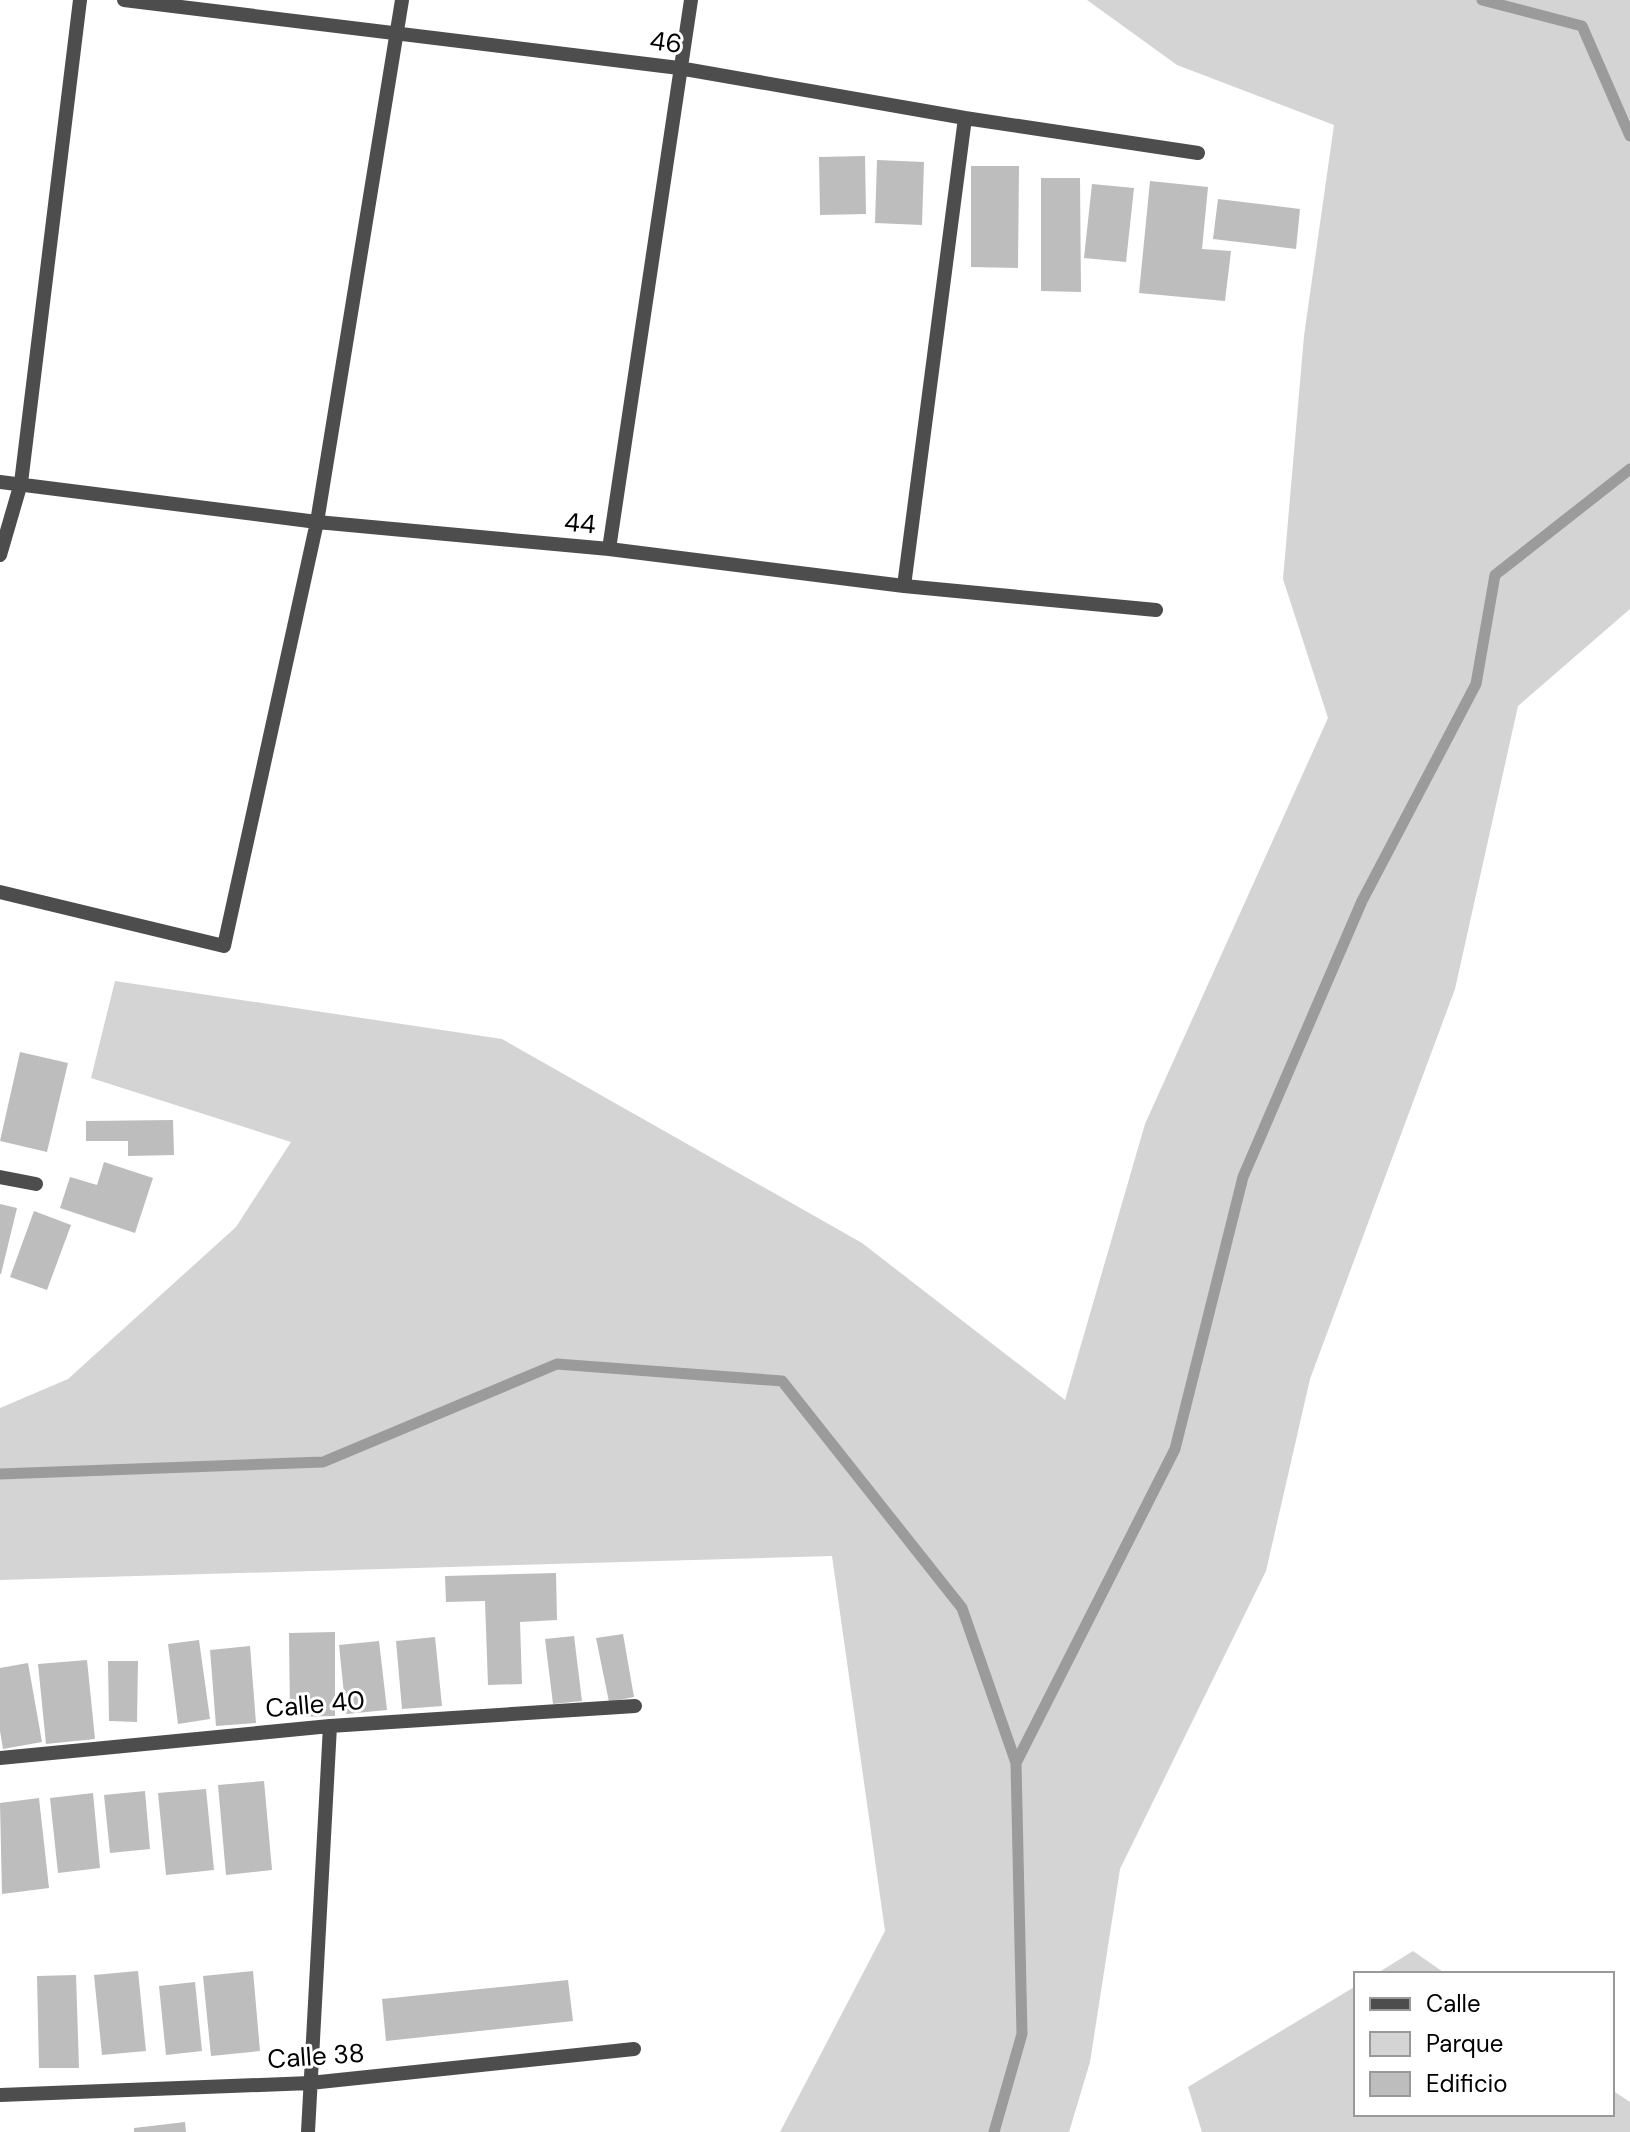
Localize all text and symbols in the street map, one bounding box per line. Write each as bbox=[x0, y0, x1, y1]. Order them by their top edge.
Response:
street label: 46 bbox=[648, 23, 684, 61]
street label: 44 bbox=[563, 505, 597, 541]
street label: Calle 40 bbox=[264, 1683, 366, 1725]
legend bbox=[1354, 1972, 1614, 2116]
text: Calle bbox=[1426, 1988, 1481, 2019]
text: Parque bbox=[1426, 2028, 1503, 2059]
street label: Calle 38 bbox=[266, 2036, 366, 2076]
text: Edificio bbox=[1426, 2068, 1508, 2099]

